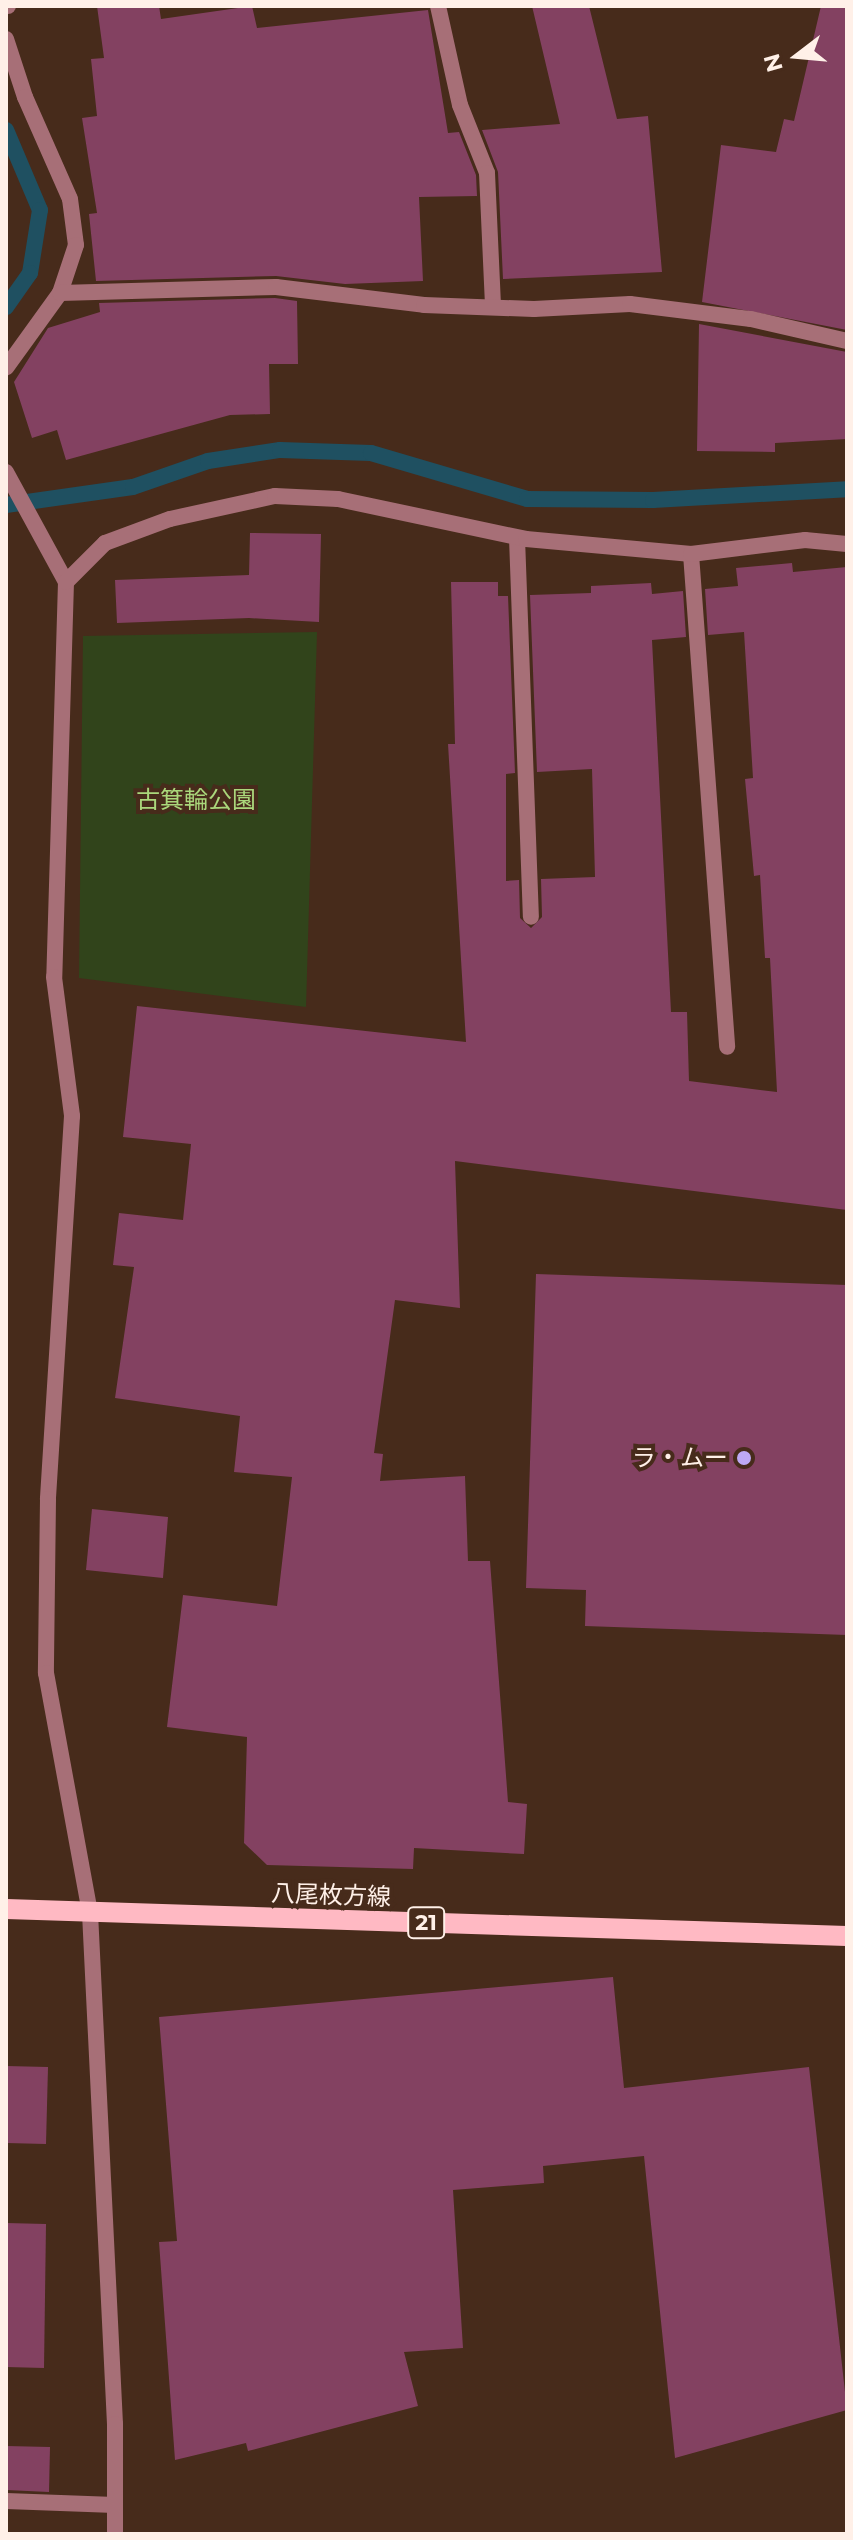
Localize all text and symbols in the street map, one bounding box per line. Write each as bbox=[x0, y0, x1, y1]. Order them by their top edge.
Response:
north arrow bbox=[757, 16, 837, 96]
text: N bbox=[758, 50, 789, 75]
park label: 古箕輪公園 bbox=[136, 786, 256, 814]
place label: ラ・ムー bbox=[632, 1444, 728, 1472]
marker: ラ・ムー bbox=[735, 1449, 753, 1467]
street label: 八尾枚方線 bbox=[271, 1879, 391, 1911]
road number: 21 bbox=[406, 1905, 446, 1941]

